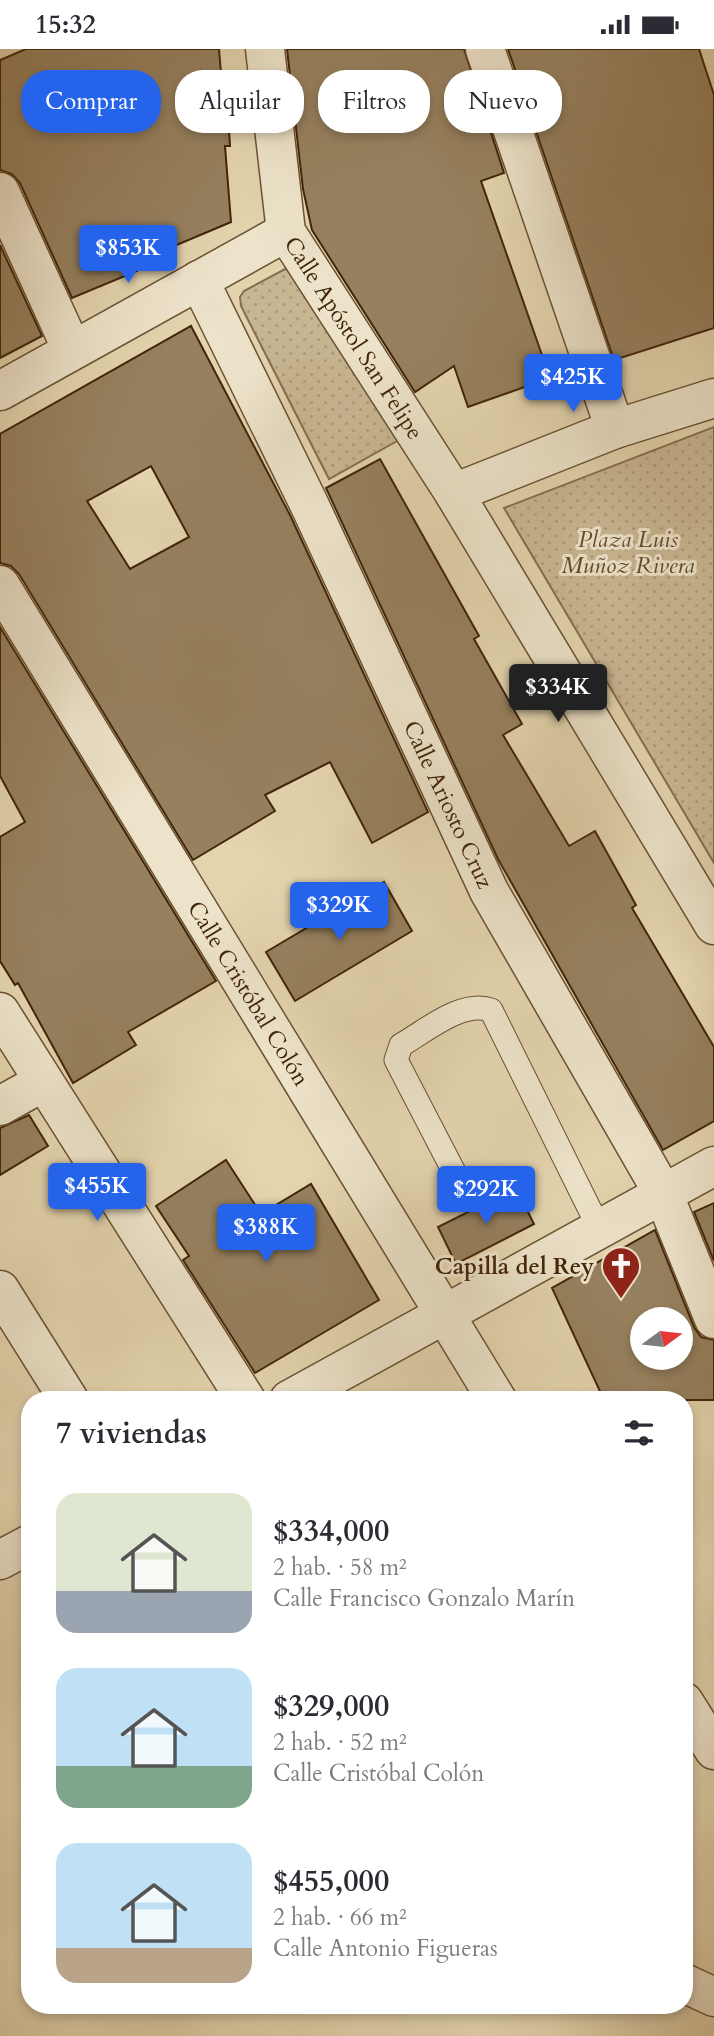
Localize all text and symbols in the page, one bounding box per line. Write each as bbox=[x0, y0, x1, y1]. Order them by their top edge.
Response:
text: 15:32 bbox=[35, 7, 96, 42]
chip: Comprar bbox=[21, 70, 161, 133]
chip: Alquilar bbox=[175, 70, 304, 133]
chip: Filtros bbox=[318, 70, 430, 133]
chip: Nuevo bbox=[444, 70, 562, 133]
pin: $853K bbox=[79, 225, 177, 285]
street label: Calle Apóstol San Felipe bbox=[277, 231, 431, 446]
text: $853K bbox=[95, 232, 161, 263]
pin: $425K bbox=[524, 355, 622, 414]
text: $425K bbox=[540, 361, 606, 392]
park label: Plaza Luis Muñoz Rivera bbox=[561, 524, 695, 581]
pin: $334K bbox=[509, 665, 607, 724]
text: $334K bbox=[525, 671, 591, 702]
street label: Calle Ariosto Cruz bbox=[396, 716, 501, 894]
pin: $329K bbox=[290, 883, 388, 942]
text: $329K bbox=[306, 889, 372, 920]
street label: Calle Cristóbal Colón bbox=[180, 895, 317, 1092]
pin: $455K bbox=[48, 1163, 146, 1223]
pin: $292K bbox=[437, 1167, 535, 1226]
text: $455K bbox=[64, 1170, 130, 1201]
text: $292K bbox=[453, 1173, 519, 1204]
pin: $388K bbox=[217, 1205, 315, 1264]
text: $388K bbox=[233, 1211, 299, 1242]
church icon: Capilla del Rey bbox=[600, 1245, 642, 1300]
place label: Capilla del Rey bbox=[435, 1251, 594, 1282]
north arrow bbox=[630, 1307, 693, 1370]
map controls bbox=[630, 1307, 693, 1370]
text: 7 viviendas bbox=[56, 1413, 207, 1454]
icon: filters bbox=[620, 1414, 658, 1452]
text: $334,000 bbox=[273, 1511, 389, 1552]
icon: home bbox=[112, 1521, 196, 1605]
text: 2 hab. · 58 m² bbox=[273, 1552, 407, 1583]
text: Calle Francisco Gonzalo Marín bbox=[273, 1583, 575, 1614]
text: $329,000 bbox=[273, 1686, 389, 1727]
icon: home bbox=[112, 1696, 196, 1780]
text: 2 hab. · 52 m² bbox=[273, 1727, 407, 1758]
text: Calle Cristóbal Colón bbox=[273, 1758, 484, 1789]
text: $455,000 bbox=[273, 1861, 389, 1902]
icon: home bbox=[112, 1871, 196, 1955]
text: 2 hab. · 66 m² bbox=[273, 1902, 407, 1933]
text: Calle Antonio Figueras bbox=[273, 1933, 498, 1964]

